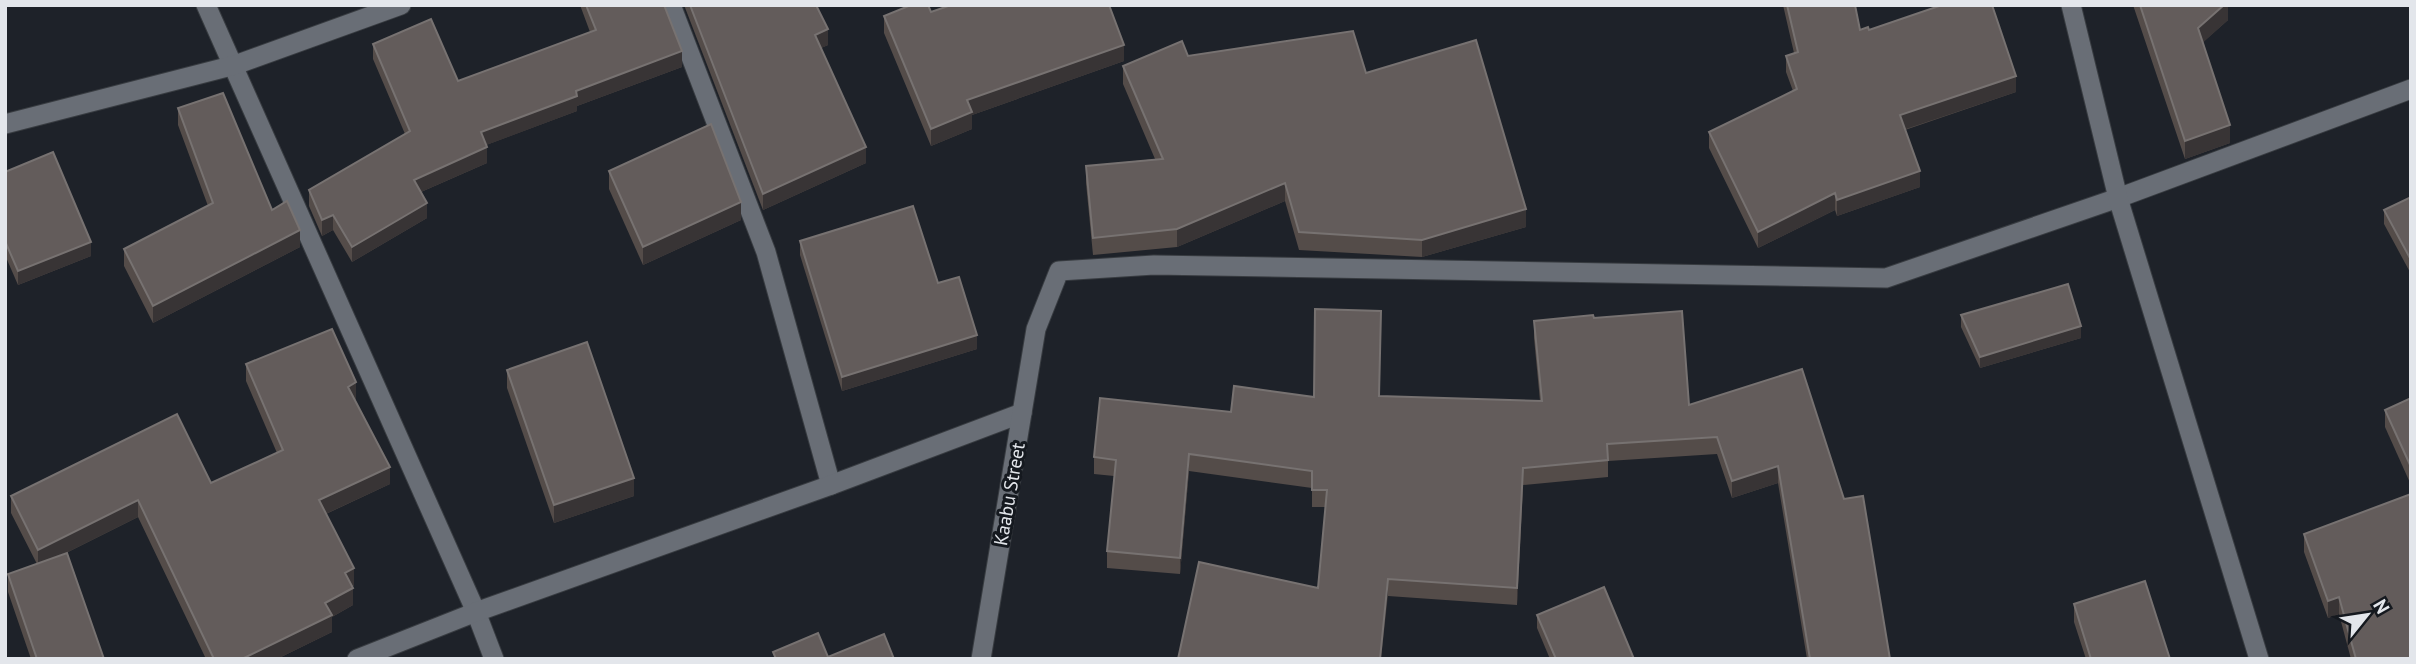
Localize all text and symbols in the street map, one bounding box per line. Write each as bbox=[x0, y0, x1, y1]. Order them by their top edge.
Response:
street label: Kaabu Street bbox=[988, 440, 1030, 547]
north arrow bbox=[2332, 580, 2402, 650]
text: N bbox=[2368, 595, 2395, 618]

